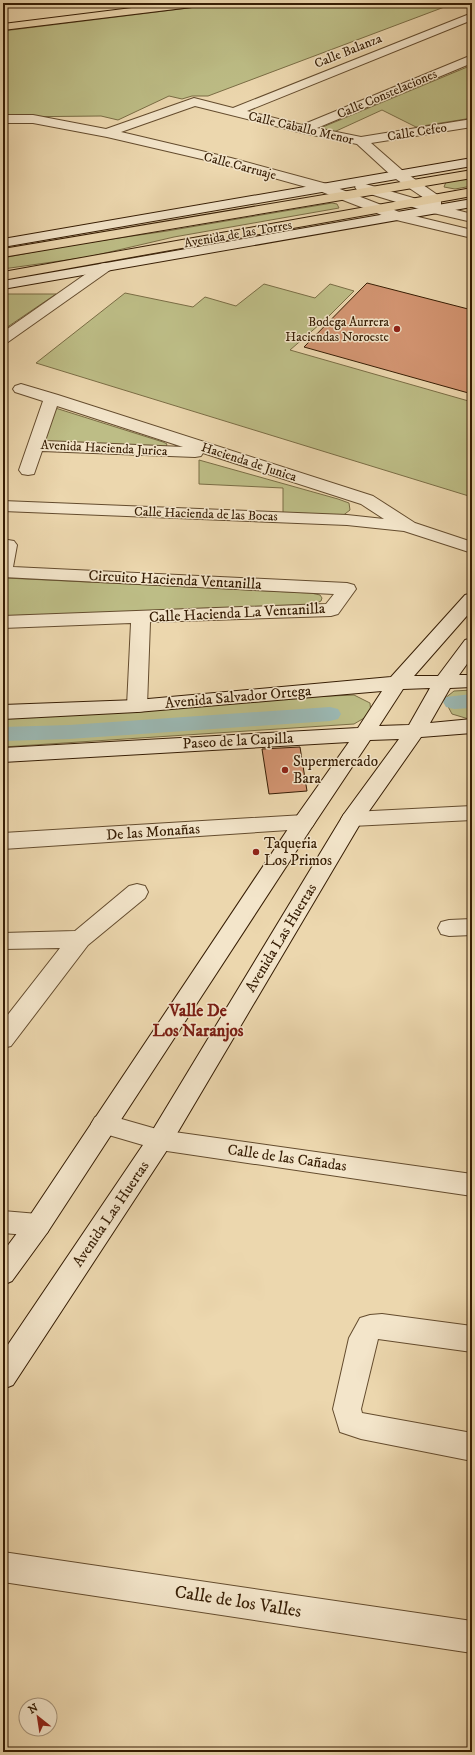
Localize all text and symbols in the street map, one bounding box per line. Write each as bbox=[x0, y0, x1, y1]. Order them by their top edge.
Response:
street label: Calle Balanza bbox=[312, 30, 384, 72]
street label: Calle Constelaciones bbox=[335, 66, 439, 122]
street label: Calle Caballo Menor bbox=[247, 108, 355, 148]
street label: Calle Cefeo bbox=[386, 119, 448, 145]
street label: Calle Carruaje bbox=[202, 149, 278, 184]
street label: Avenida de las Torres bbox=[183, 217, 293, 251]
place label: Bodega Aurrera Haciendas Noroeste bbox=[285, 314, 389, 345]
marker: Bodega Aurrera Haciendas Noroeste bbox=[392, 324, 402, 334]
street label: Avenida Hacienda Jurica bbox=[40, 437, 168, 459]
street label: Hacienda de Junica bbox=[199, 439, 299, 485]
street label: Calle Hacienda de las Bocas bbox=[134, 503, 278, 525]
street label: Circuito Hacienda Ventanilla bbox=[88, 566, 263, 594]
street label: Calle Hacienda La Ventanilla bbox=[148, 599, 326, 627]
street label: Avenida Salvador Ortega bbox=[164, 681, 313, 713]
street label: Paseo de la Capilla bbox=[182, 729, 295, 753]
place label: Supermercado Bara bbox=[293, 752, 378, 788]
marker: Supermercado Bara bbox=[280, 765, 290, 775]
street label: De las Monañas bbox=[105, 819, 201, 845]
place label: Taqueria Los Primos bbox=[264, 834, 332, 870]
marker: Taqueria Los Primos bbox=[251, 847, 261, 857]
street label: Avenida Las Huertas bbox=[241, 880, 321, 996]
district label: Valle De Los Naranjos bbox=[152, 1000, 244, 1042]
street label: Calle de las Cañadas bbox=[226, 1140, 348, 1176]
street label: Avenida Las Huertas bbox=[69, 1157, 153, 1271]
street label: Calle de los Valles bbox=[173, 1581, 303, 1623]
north arrow bbox=[18, 1697, 58, 1737]
text: N bbox=[26, 1701, 41, 1718]

